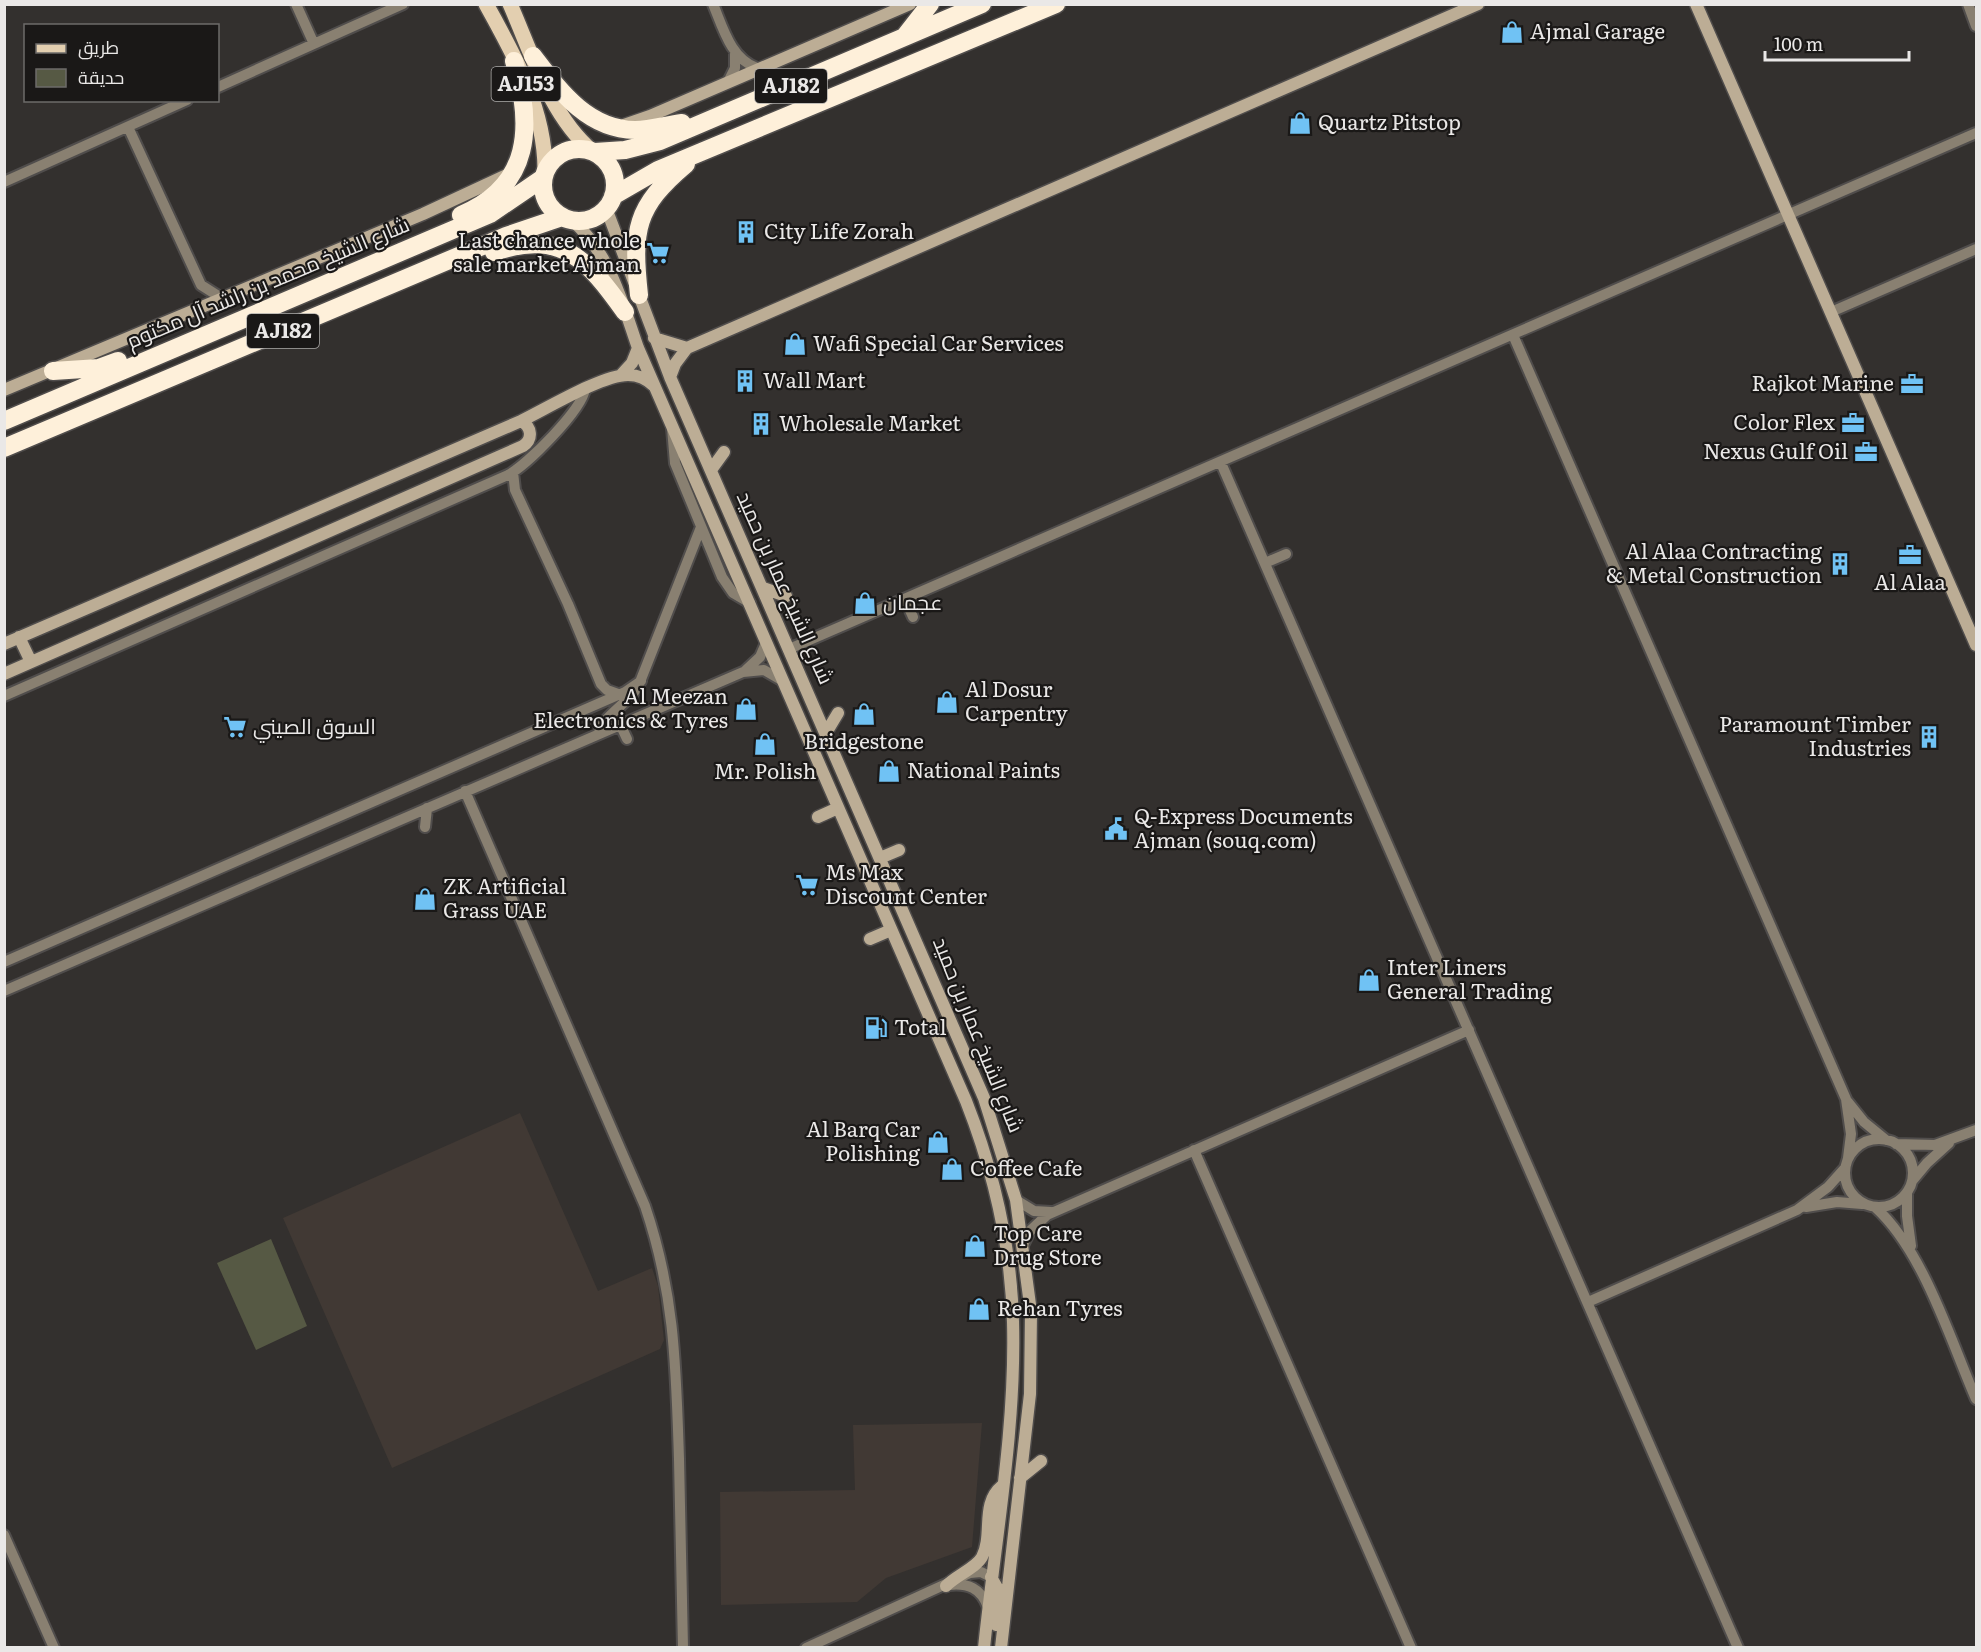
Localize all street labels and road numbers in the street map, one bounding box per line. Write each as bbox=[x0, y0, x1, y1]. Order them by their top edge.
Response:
road number: AJ153 bbox=[492, 67, 560, 101]
road number: AJ182 bbox=[755, 69, 827, 103]
street label: شارع الشيخ محمد بن راشد آل مكتوم bbox=[121, 207, 414, 355]
road number: AJ182 bbox=[247, 314, 319, 348]
street label: شارع الشيخ عمار بن حميد bbox=[730, 486, 844, 689]
street label: شارع الشيخ عمار بن حميد bbox=[926, 932, 1034, 1137]

